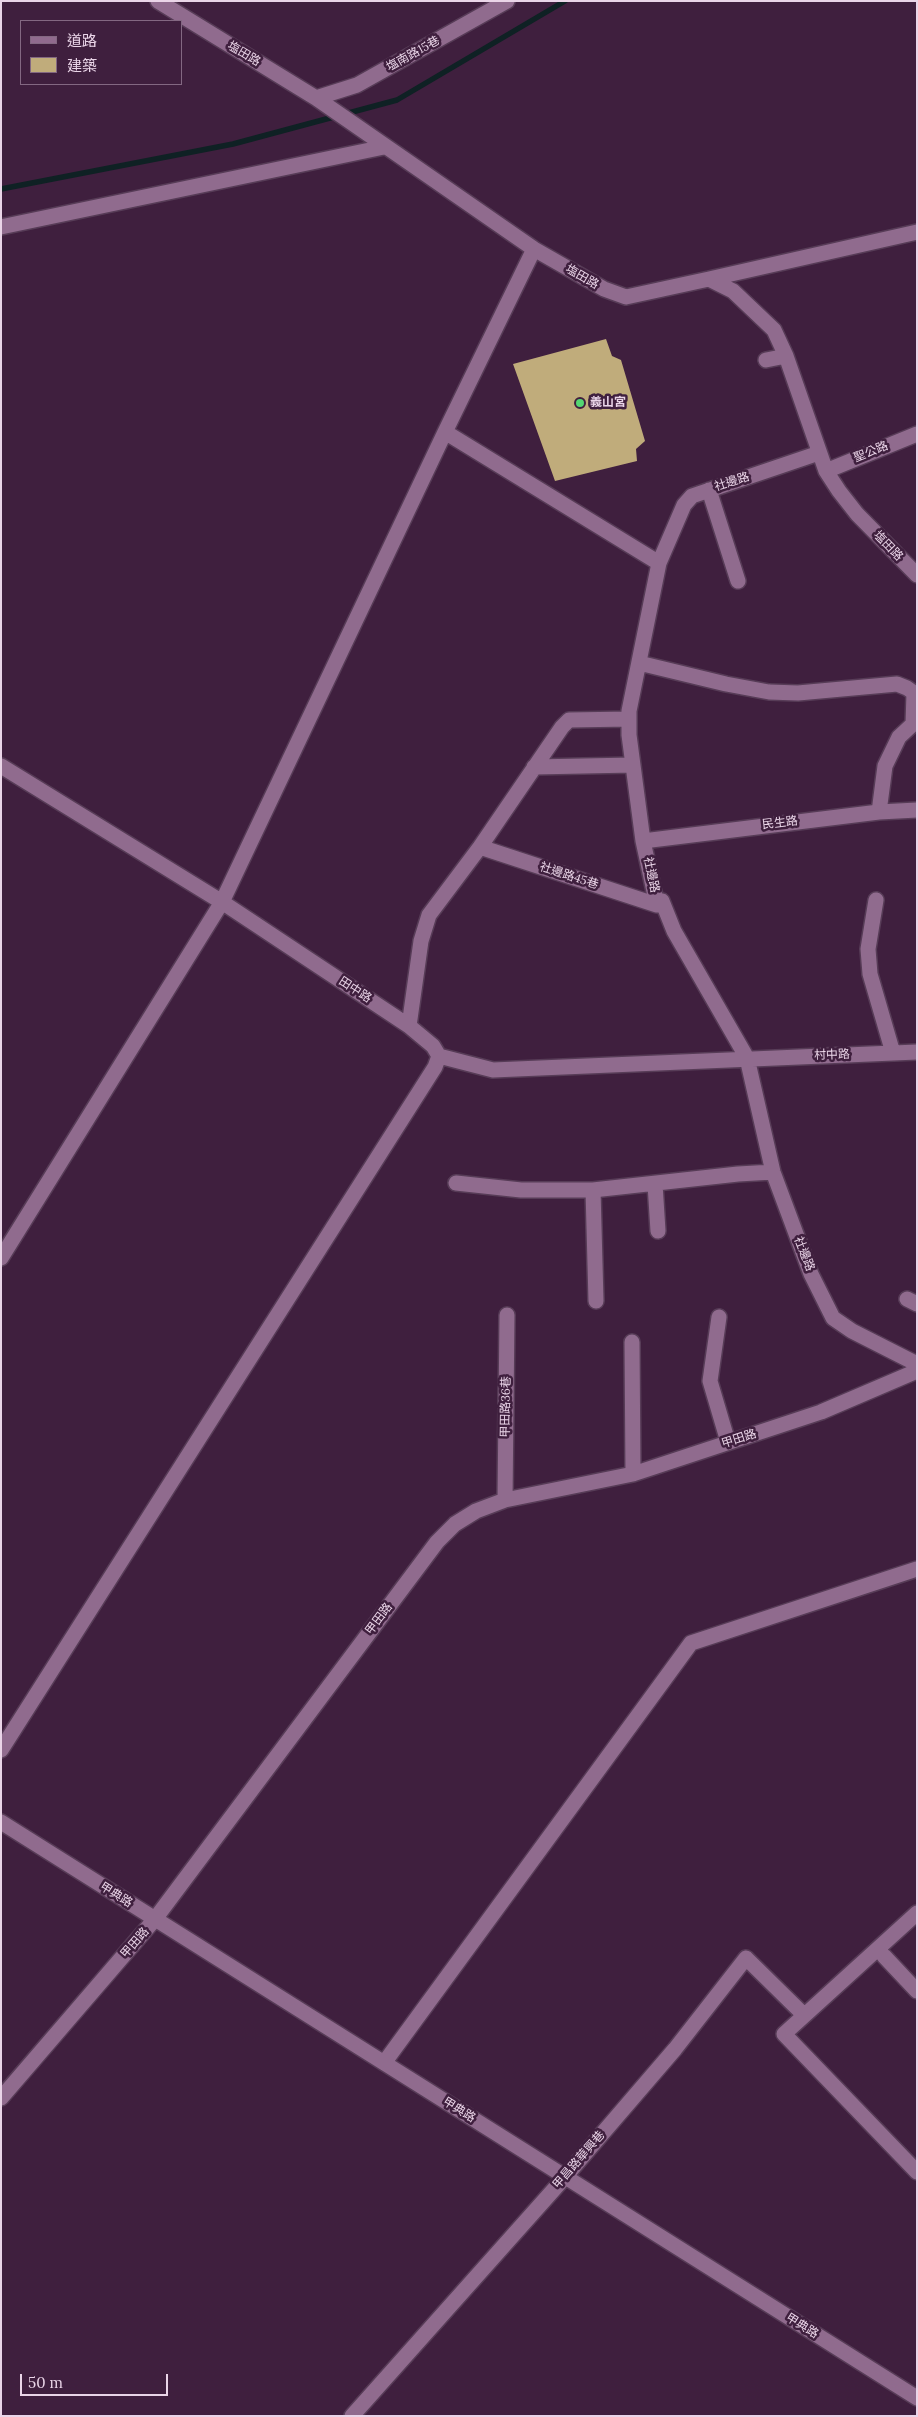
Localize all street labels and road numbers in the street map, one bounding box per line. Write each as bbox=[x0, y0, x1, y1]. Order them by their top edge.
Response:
street label: 塩南路15巷 bbox=[384, 33, 442, 75]
street label: 塩田路 bbox=[225, 39, 263, 69]
street label: 塩田路 bbox=[563, 262, 601, 292]
street label: 聖公路 bbox=[852, 439, 890, 465]
street label: 社邊路 bbox=[713, 470, 751, 494]
street label: 塩田路 bbox=[870, 528, 906, 564]
street label: 民生路 bbox=[761, 814, 799, 832]
street label: 社邊路 bbox=[640, 856, 662, 894]
street label: 社邊路45巷 bbox=[538, 860, 600, 892]
street label: 田中路 bbox=[336, 974, 374, 1006]
street label: 村中路 bbox=[814, 1047, 850, 1063]
street label: 社邊路 bbox=[791, 1235, 817, 1273]
street label: 甲田路36巷 bbox=[498, 1376, 514, 1438]
street label: 甲田路 bbox=[720, 1427, 758, 1451]
street label: 甲田路 bbox=[362, 1600, 396, 1638]
street label: 甲典路 bbox=[97, 1879, 135, 1911]
street label: 甲田路 bbox=[118, 1925, 152, 1961]
street label: 甲典路 bbox=[440, 2094, 478, 2126]
street label: 甲昌路華興巷 bbox=[550, 2128, 608, 2192]
street label: 甲典路 bbox=[783, 2310, 821, 2342]

